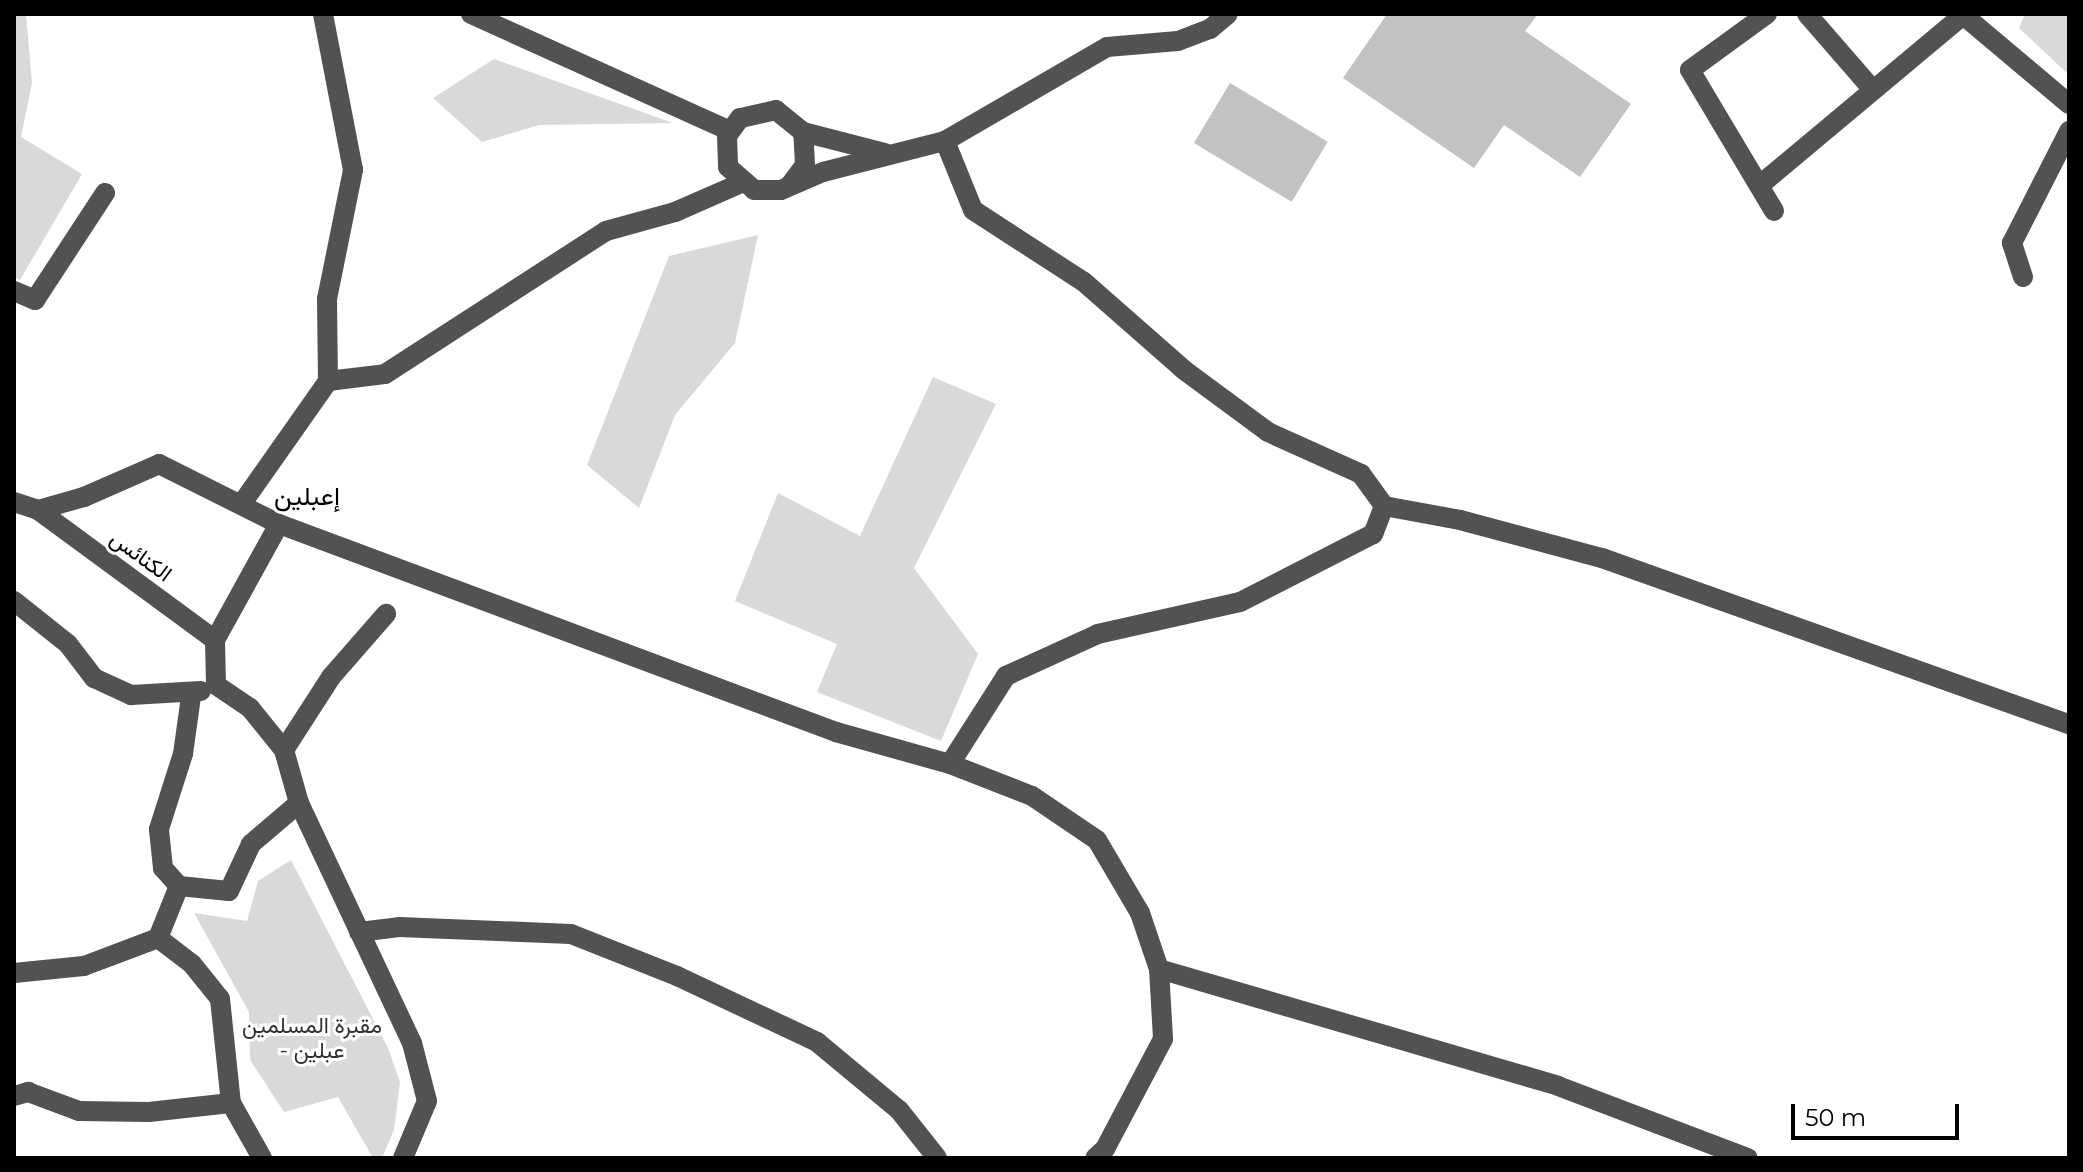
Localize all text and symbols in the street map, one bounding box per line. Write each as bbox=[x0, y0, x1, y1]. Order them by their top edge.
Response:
district label: إعبلين bbox=[274, 481, 340, 513]
street label: الكنائس bbox=[105, 525, 177, 587]
park label: مقبرة المسلمين - عبلين bbox=[242, 1012, 382, 1064]
scale bar bbox=[1795, 1088, 1963, 1138]
text: 50 m bbox=[1805, 1103, 1866, 1132]

